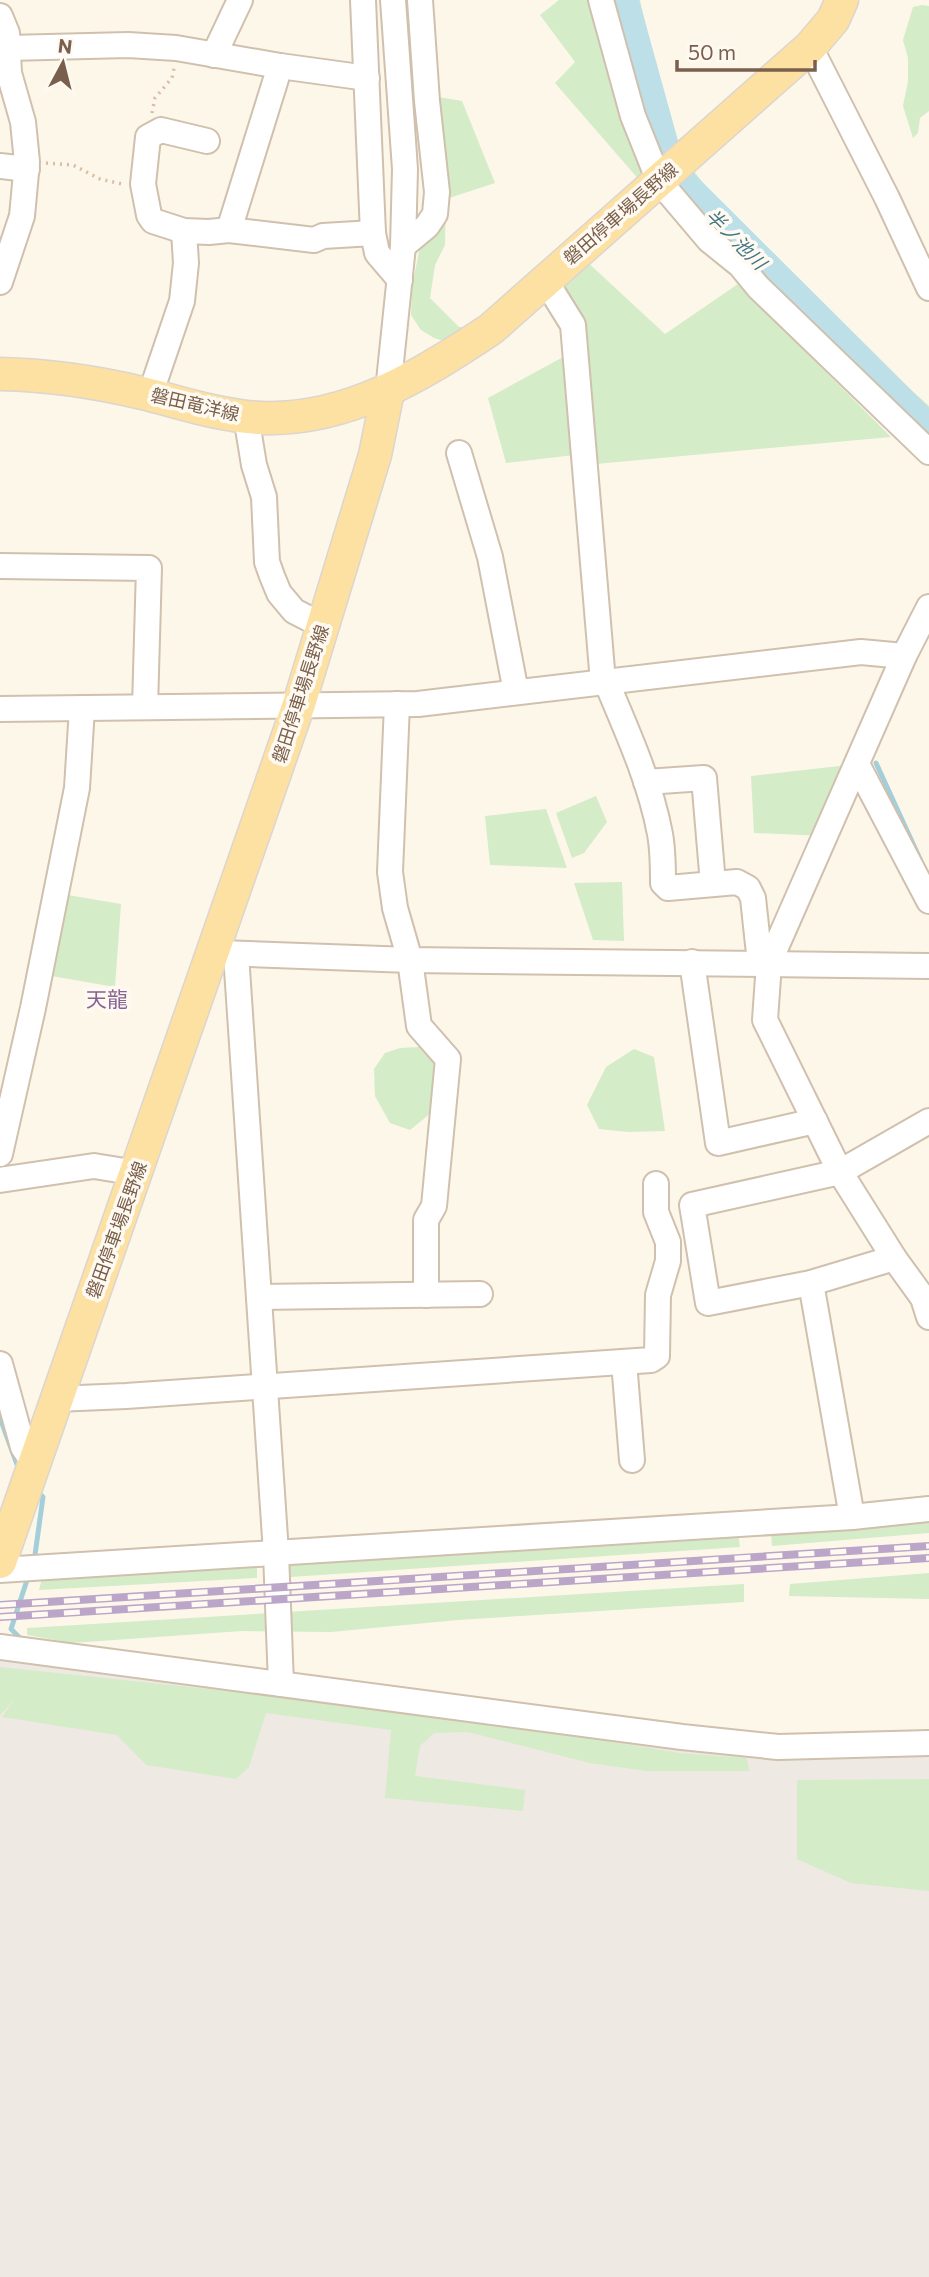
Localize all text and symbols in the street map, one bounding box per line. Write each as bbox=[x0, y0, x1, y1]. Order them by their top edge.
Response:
north arrow bbox=[28, 28, 98, 98]
scale bar bbox=[677, 28, 815, 72]
text: N bbox=[57, 33, 74, 58]
text: 50 m bbox=[688, 39, 736, 64]
street label: 磐田停車場長野線 bbox=[559, 158, 682, 269]
water label: 半ノ池川 bbox=[701, 204, 773, 275]
street label: 磐田竜洋線 bbox=[149, 383, 242, 425]
street label: 磐田停車場長野線 bbox=[267, 622, 333, 766]
district label: 天龍 bbox=[86, 986, 128, 1011]
street label: 磐田停車場長野線 bbox=[81, 1158, 151, 1301]

